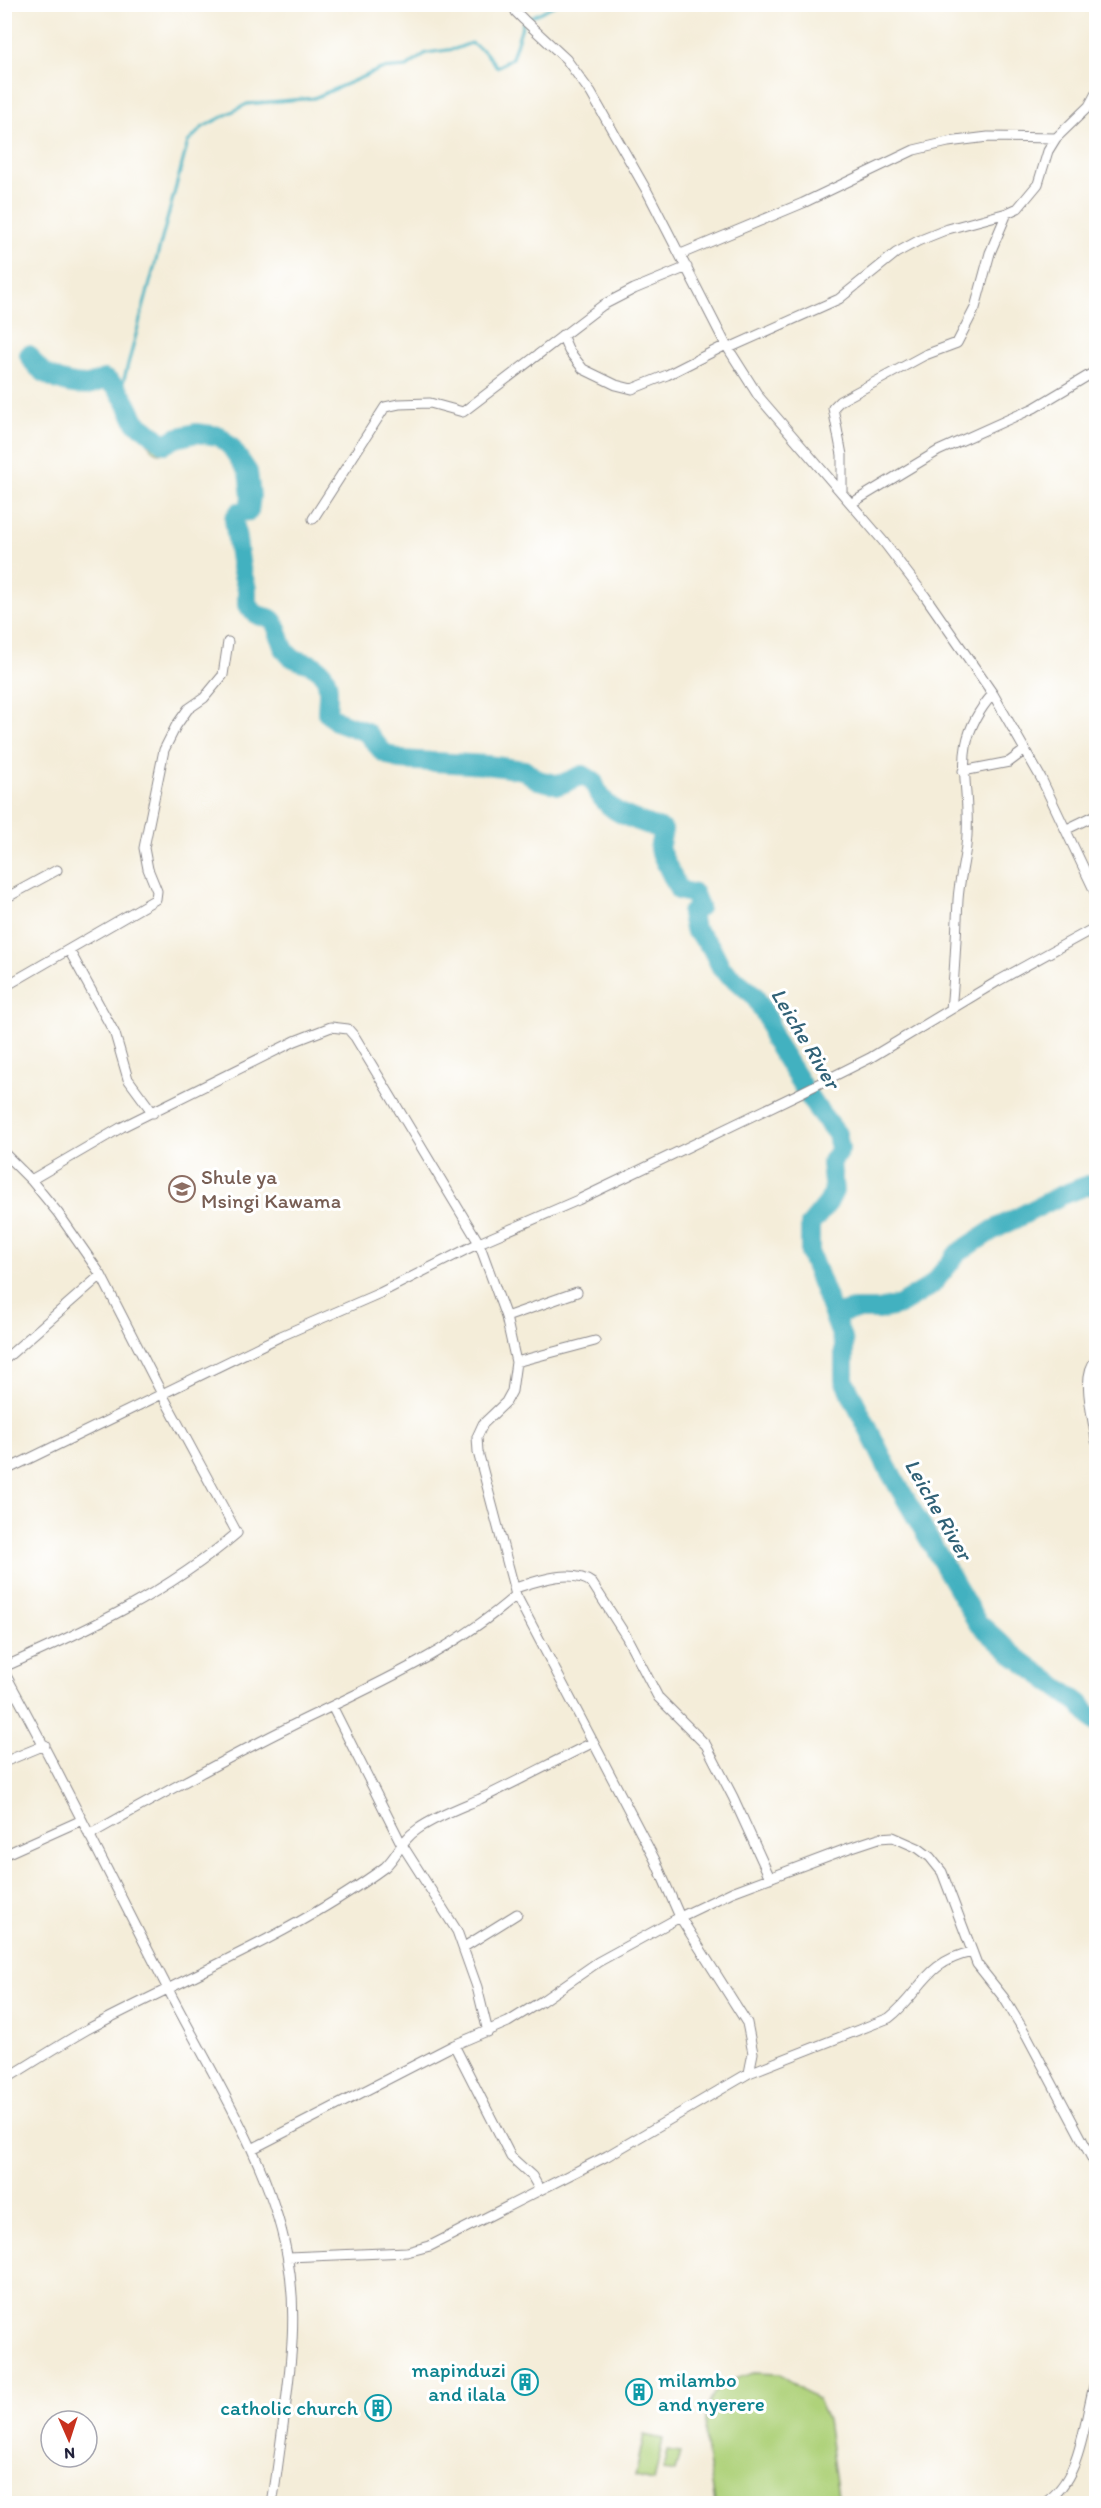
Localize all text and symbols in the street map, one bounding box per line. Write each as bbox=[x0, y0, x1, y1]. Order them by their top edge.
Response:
water label: Leiche River bbox=[765, 983, 847, 1095]
place label: Shule ya Msingi Kawama bbox=[201, 1164, 341, 1213]
school or university icon: Shule ya Msingi Kawama bbox=[167, 1174, 197, 1204]
water label: Leiche River bbox=[899, 1454, 980, 1567]
place label: mapinduzi and ilala bbox=[412, 2357, 506, 2406]
building icon: mapinduzi and ilala bbox=[510, 2367, 540, 2397]
place label: milambo and nyerere bbox=[658, 2367, 765, 2416]
building icon: milambo and nyerere bbox=[624, 2377, 654, 2407]
building icon: catholic church bbox=[363, 2393, 393, 2423]
place label: catholic church bbox=[220, 2395, 359, 2420]
north arrow bbox=[39, 2409, 99, 2469]
text: N bbox=[64, 2444, 76, 2463]

